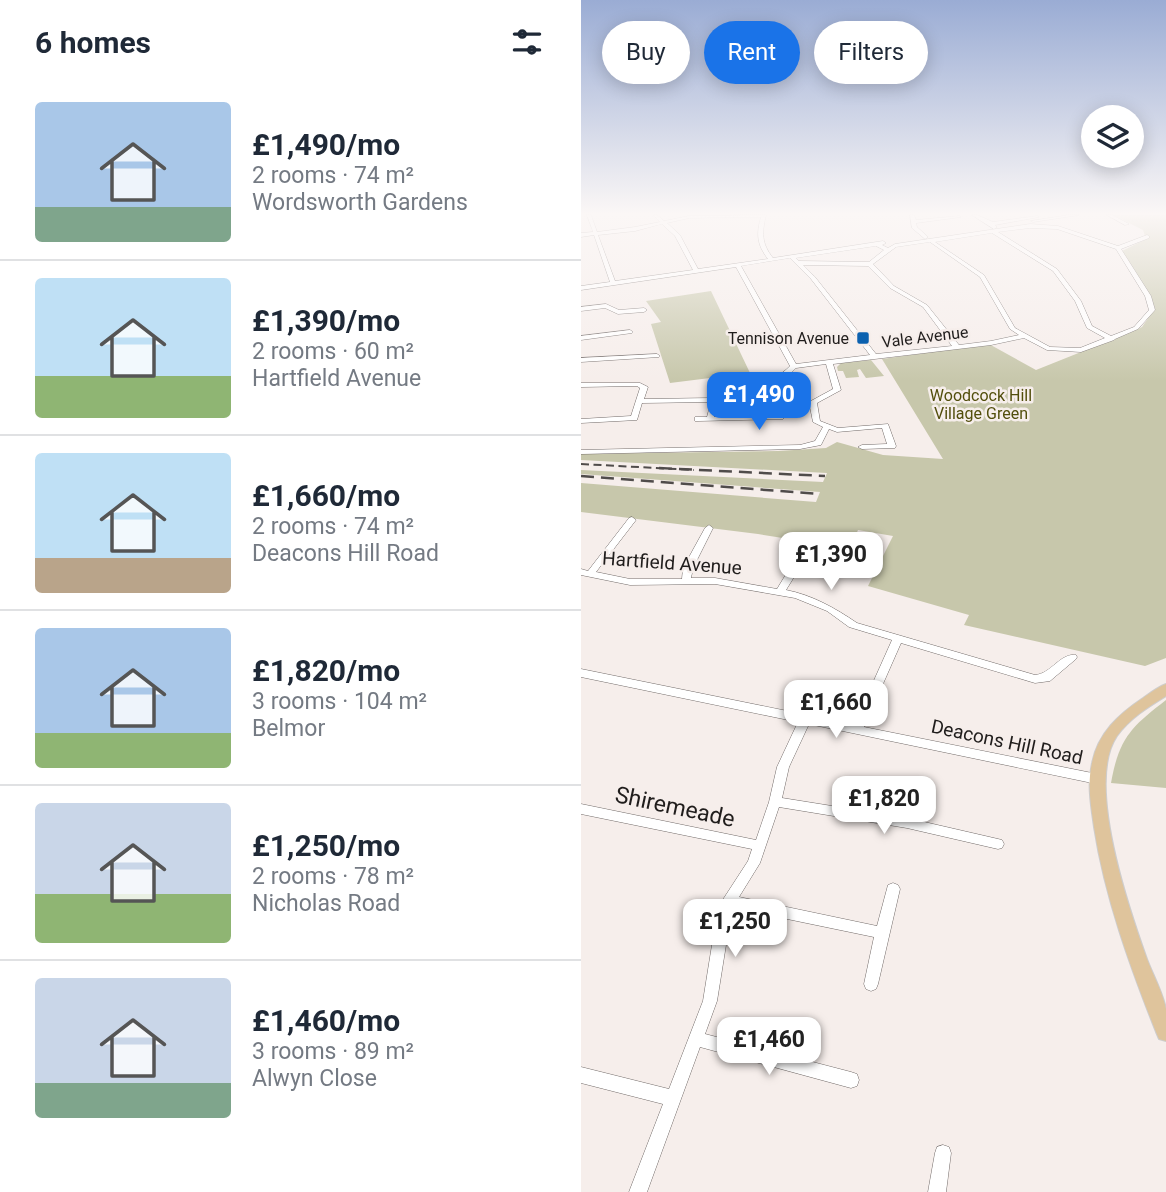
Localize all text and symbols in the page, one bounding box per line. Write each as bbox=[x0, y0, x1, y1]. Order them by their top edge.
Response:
chip: Buy bbox=[602, 21, 690, 84]
chip: Rent bbox=[704, 21, 800, 84]
chip: Filters bbox=[814, 21, 928, 84]
icon: filters bbox=[508, 23, 546, 61]
text: 6 homes bbox=[35, 25, 151, 60]
map controls bbox=[1081, 105, 1144, 168]
button: layers bbox=[1081, 105, 1144, 168]
text: £1,490/mo bbox=[252, 127, 400, 162]
icon: home bbox=[91, 130, 175, 214]
text: 2 rooms · 74 m² bbox=[252, 162, 414, 189]
text: Wordsworth Gardens bbox=[252, 189, 468, 216]
text: £1,390/mo bbox=[252, 303, 400, 338]
icon: home bbox=[91, 306, 175, 390]
street label: Vale Avenue bbox=[881, 322, 969, 352]
place label: Tennison Avenue bbox=[728, 329, 849, 348]
marker: Tennison Avenue bbox=[855, 330, 871, 346]
text: 2 rooms · 60 m² bbox=[252, 338, 414, 365]
text: Hartfield Avenue bbox=[252, 365, 421, 392]
pin: £1,490 bbox=[702, 372, 816, 432]
text: £1,490 bbox=[723, 381, 795, 408]
park label: Woodcock Hill Village Green bbox=[930, 386, 1032, 423]
text: £1,660/mo bbox=[252, 478, 400, 513]
icon: home bbox=[91, 481, 175, 565]
text: 2 rooms · 74 m² bbox=[252, 513, 414, 540]
pin: £1,390 bbox=[774, 532, 888, 592]
text: Deacons Hill Road bbox=[252, 540, 439, 567]
text: £1,390 bbox=[795, 541, 867, 568]
street label: Hartfield Avenue bbox=[601, 547, 743, 579]
text: £1,820/mo bbox=[252, 653, 400, 688]
icon: home bbox=[91, 656, 175, 740]
pin: £1,660 bbox=[779, 680, 893, 740]
text: 3 rooms · 104 m² bbox=[252, 688, 427, 715]
text: £1,660 bbox=[800, 689, 872, 716]
text: Belmor bbox=[252, 715, 325, 742]
street label: Deacons Hill Road bbox=[929, 715, 1085, 769]
pin: £1,820 bbox=[827, 776, 941, 836]
street label: Shiremeade bbox=[613, 781, 737, 833]
text: £1,820 bbox=[848, 785, 920, 812]
text: £1,250/mo bbox=[252, 828, 400, 863]
icon: home bbox=[91, 831, 175, 915]
text: 2 rooms · 78 m² bbox=[252, 863, 414, 890]
text: Nicholas Road bbox=[252, 890, 400, 917]
pin: £1,250 bbox=[678, 900, 792, 959]
text: £1,250 bbox=[699, 908, 771, 935]
text: £1,460/mo bbox=[252, 1003, 400, 1038]
icon: home bbox=[91, 1006, 175, 1090]
pin: £1,460 bbox=[712, 1018, 826, 1077]
text: £1,460 bbox=[733, 1026, 805, 1053]
text: 3 rooms · 89 m² bbox=[252, 1038, 414, 1065]
text: Alwyn Close bbox=[252, 1065, 377, 1092]

